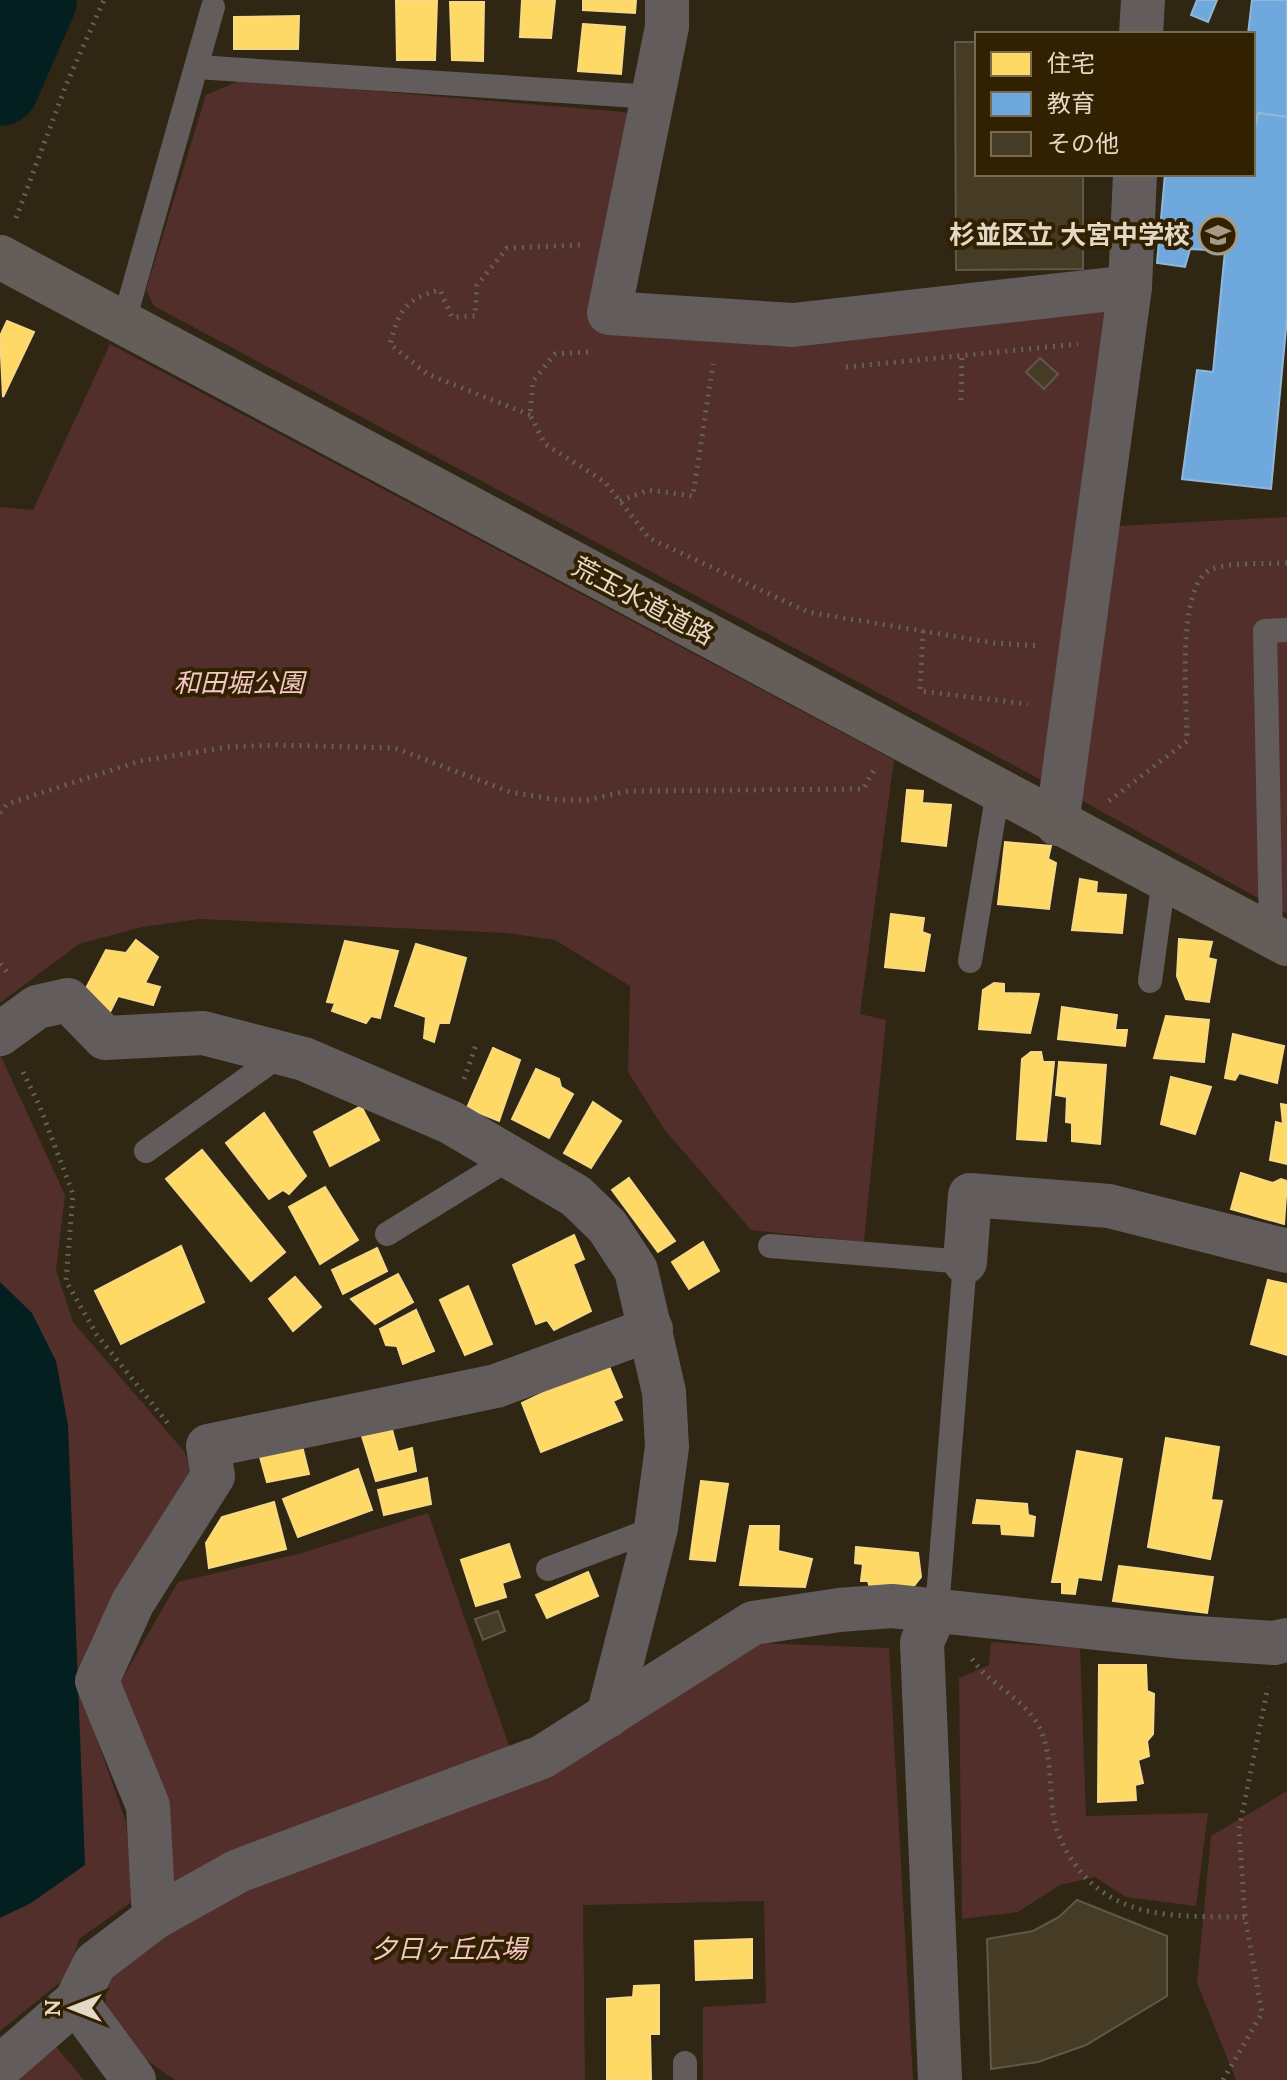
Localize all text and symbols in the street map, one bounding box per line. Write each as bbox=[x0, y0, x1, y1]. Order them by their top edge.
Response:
legend bbox=[975, 32, 1255, 176]
text: 住宅 bbox=[1047, 48, 1095, 79]
text: 教育 bbox=[1047, 88, 1095, 119]
text: その他 bbox=[1047, 128, 1119, 159]
school or university icon: 杉並区立 大宮中学校 bbox=[1197, 214, 1239, 256]
place label: 杉並区立 大宮中学校 bbox=[949, 218, 1190, 251]
street label: 荒玉水道道路 bbox=[567, 549, 720, 652]
park label: 和田堀公園 bbox=[174, 666, 308, 699]
park label: 夕日ヶ丘広場 bbox=[371, 1932, 530, 1965]
north arrow bbox=[32, 1968, 112, 2048]
text: N bbox=[38, 1999, 66, 2017]

